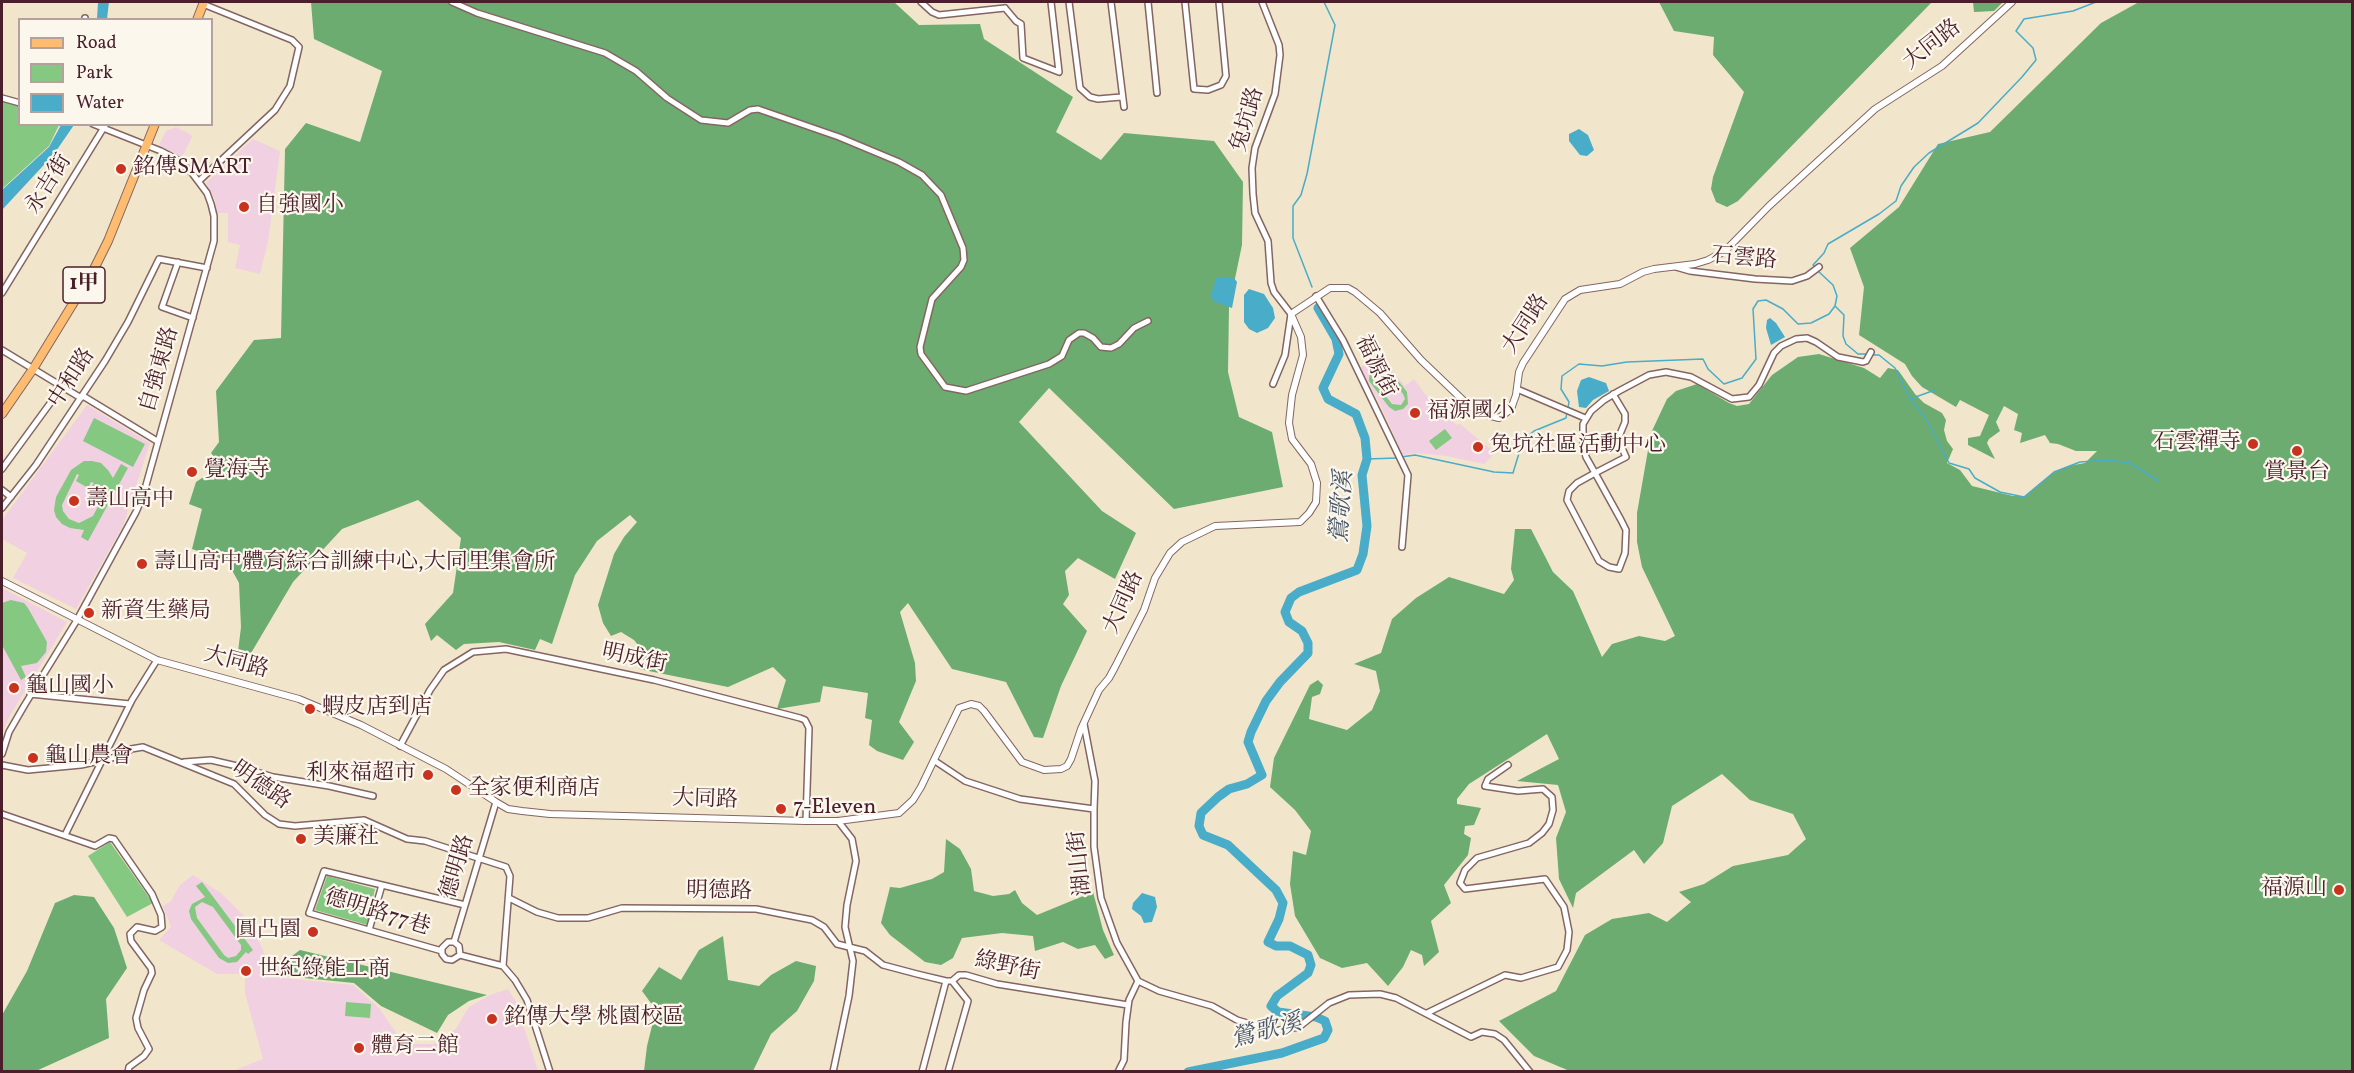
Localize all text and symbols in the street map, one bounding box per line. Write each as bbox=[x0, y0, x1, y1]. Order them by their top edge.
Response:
street label: 大同路 bbox=[1899, 15, 1967, 77]
legend bbox=[18, 18, 213, 126]
text: Road bbox=[76, 31, 117, 56]
text: Park bbox=[76, 61, 113, 86]
street label: 兔坑路 bbox=[1227, 85, 1271, 155]
text: Water bbox=[76, 91, 124, 116]
street label: 永吉街 bbox=[21, 150, 79, 220]
place label: 銘傳SMART bbox=[133, 156, 251, 182]
marker: 銘傳SMART bbox=[114, 162, 128, 176]
place label: 自強國小 bbox=[256, 194, 344, 220]
marker: 自強國小 bbox=[237, 200, 251, 214]
street label: 石雲路 bbox=[1710, 244, 1778, 276]
road number: 1甲 bbox=[63, 267, 105, 303]
street label: 大同路 bbox=[1498, 290, 1556, 360]
street label: 自強東路 bbox=[136, 324, 186, 416]
street label: 福源街 bbox=[1348, 332, 1400, 402]
street label: 中和路 bbox=[44, 344, 102, 414]
place label: 福源國小 bbox=[1427, 400, 1515, 426]
marker: 福源國小 bbox=[1408, 406, 1422, 420]
place label: 石雲禪寺 bbox=[2153, 431, 2241, 457]
place label: 兔坑社區活動中心 bbox=[1490, 434, 1666, 460]
marker: 石雲禪寺 bbox=[2246, 437, 2260, 451]
marker: 兔坑社區活動中心 bbox=[1471, 440, 1485, 454]
marker: 賞景台 bbox=[2290, 444, 2304, 458]
place label: 覺海寺 bbox=[204, 459, 270, 485]
place label: 賞景台 bbox=[2264, 461, 2330, 487]
marker: 覺海寺 bbox=[185, 465, 199, 479]
water label: 鶯歌溪 bbox=[1327, 470, 1361, 544]
place label: 壽山高中 bbox=[86, 488, 174, 514]
marker: 壽山高中 bbox=[67, 494, 81, 508]
place label: 壽山高中體育綜合訓練中心,大同里集會所 bbox=[154, 551, 556, 577]
marker: 壽山高中體育綜合訓練中心,大同里集會所 bbox=[135, 557, 149, 571]
street label: 大同路 bbox=[1100, 567, 1150, 639]
place label: 新資生藥局 bbox=[101, 600, 211, 626]
marker: 新資生藥局 bbox=[82, 606, 96, 620]
street label: 明成街 bbox=[599, 640, 669, 680]
street label: 大同路 bbox=[201, 643, 271, 685]
place label: 龜山國小 bbox=[26, 675, 114, 701]
marker: 龜山國小 bbox=[7, 681, 21, 695]
place label: 蝦皮店到店 bbox=[322, 696, 432, 722]
marker: 蝦皮店到店 bbox=[303, 702, 317, 716]
place label: 龜山農會 bbox=[45, 745, 133, 771]
marker: 龜山農會 bbox=[26, 751, 40, 765]
street label: 明德路 bbox=[225, 757, 295, 817]
place label: 利來福超市 bbox=[306, 762, 416, 788]
marker: 利來福超市 bbox=[421, 768, 435, 782]
place label: 全家便利商店 bbox=[468, 777, 600, 803]
marker: 全家便利商店 bbox=[449, 783, 463, 797]
street label: 大同路 bbox=[672, 787, 738, 815]
place label: 7-Eleven bbox=[793, 796, 876, 822]
marker: 7-Eleven bbox=[774, 802, 788, 816]
place label: 美廉社 bbox=[313, 826, 379, 852]
street label: 湖山街 bbox=[1065, 829, 1099, 897]
marker: 美廉社 bbox=[294, 832, 308, 846]
street label: 德明路 bbox=[437, 832, 481, 902]
place label: 福源山 bbox=[2261, 877, 2327, 903]
street label: 明德路 bbox=[686, 879, 752, 907]
marker: 福源山 bbox=[2332, 883, 2346, 897]
street label: 德明路77巷 bbox=[321, 885, 433, 943]
place label: 圓凸園 bbox=[235, 919, 301, 945]
marker: 圓凸園 bbox=[306, 925, 320, 939]
street label: 綠野街 bbox=[972, 948, 1042, 988]
place label: 世紀綠能工商 bbox=[258, 958, 390, 984]
marker: 世紀綠能工商 bbox=[239, 964, 253, 978]
place label: 銘傳大學 桃園校區 bbox=[504, 1006, 684, 1032]
water label: 鶯歌溪 bbox=[1228, 1010, 1306, 1056]
marker: 銘傳大學 桃園校區 bbox=[485, 1012, 499, 1026]
place label: 體育二館 bbox=[371, 1035, 459, 1061]
marker: 體育二館 bbox=[352, 1041, 366, 1055]

